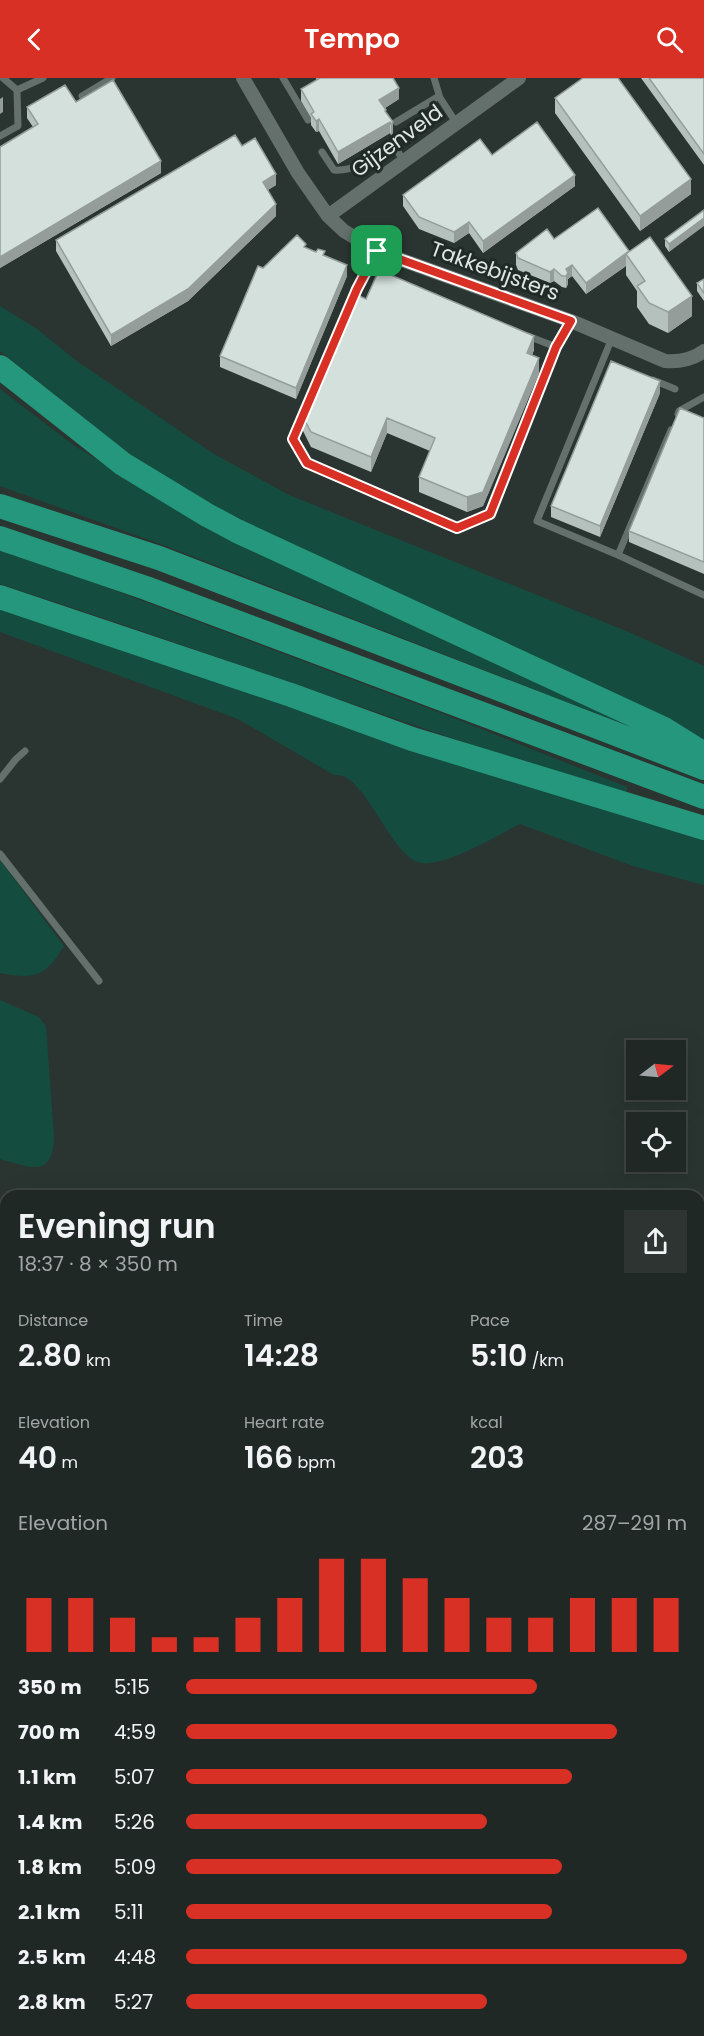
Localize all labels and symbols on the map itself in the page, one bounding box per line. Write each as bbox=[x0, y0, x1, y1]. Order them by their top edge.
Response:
street label: Gijzenveld bbox=[345, 97, 448, 184]
pin bbox=[351, 225, 402, 276]
street label: Takkebijsters bbox=[427, 234, 564, 307]
north arrow bbox=[626, 1040, 686, 1100]

